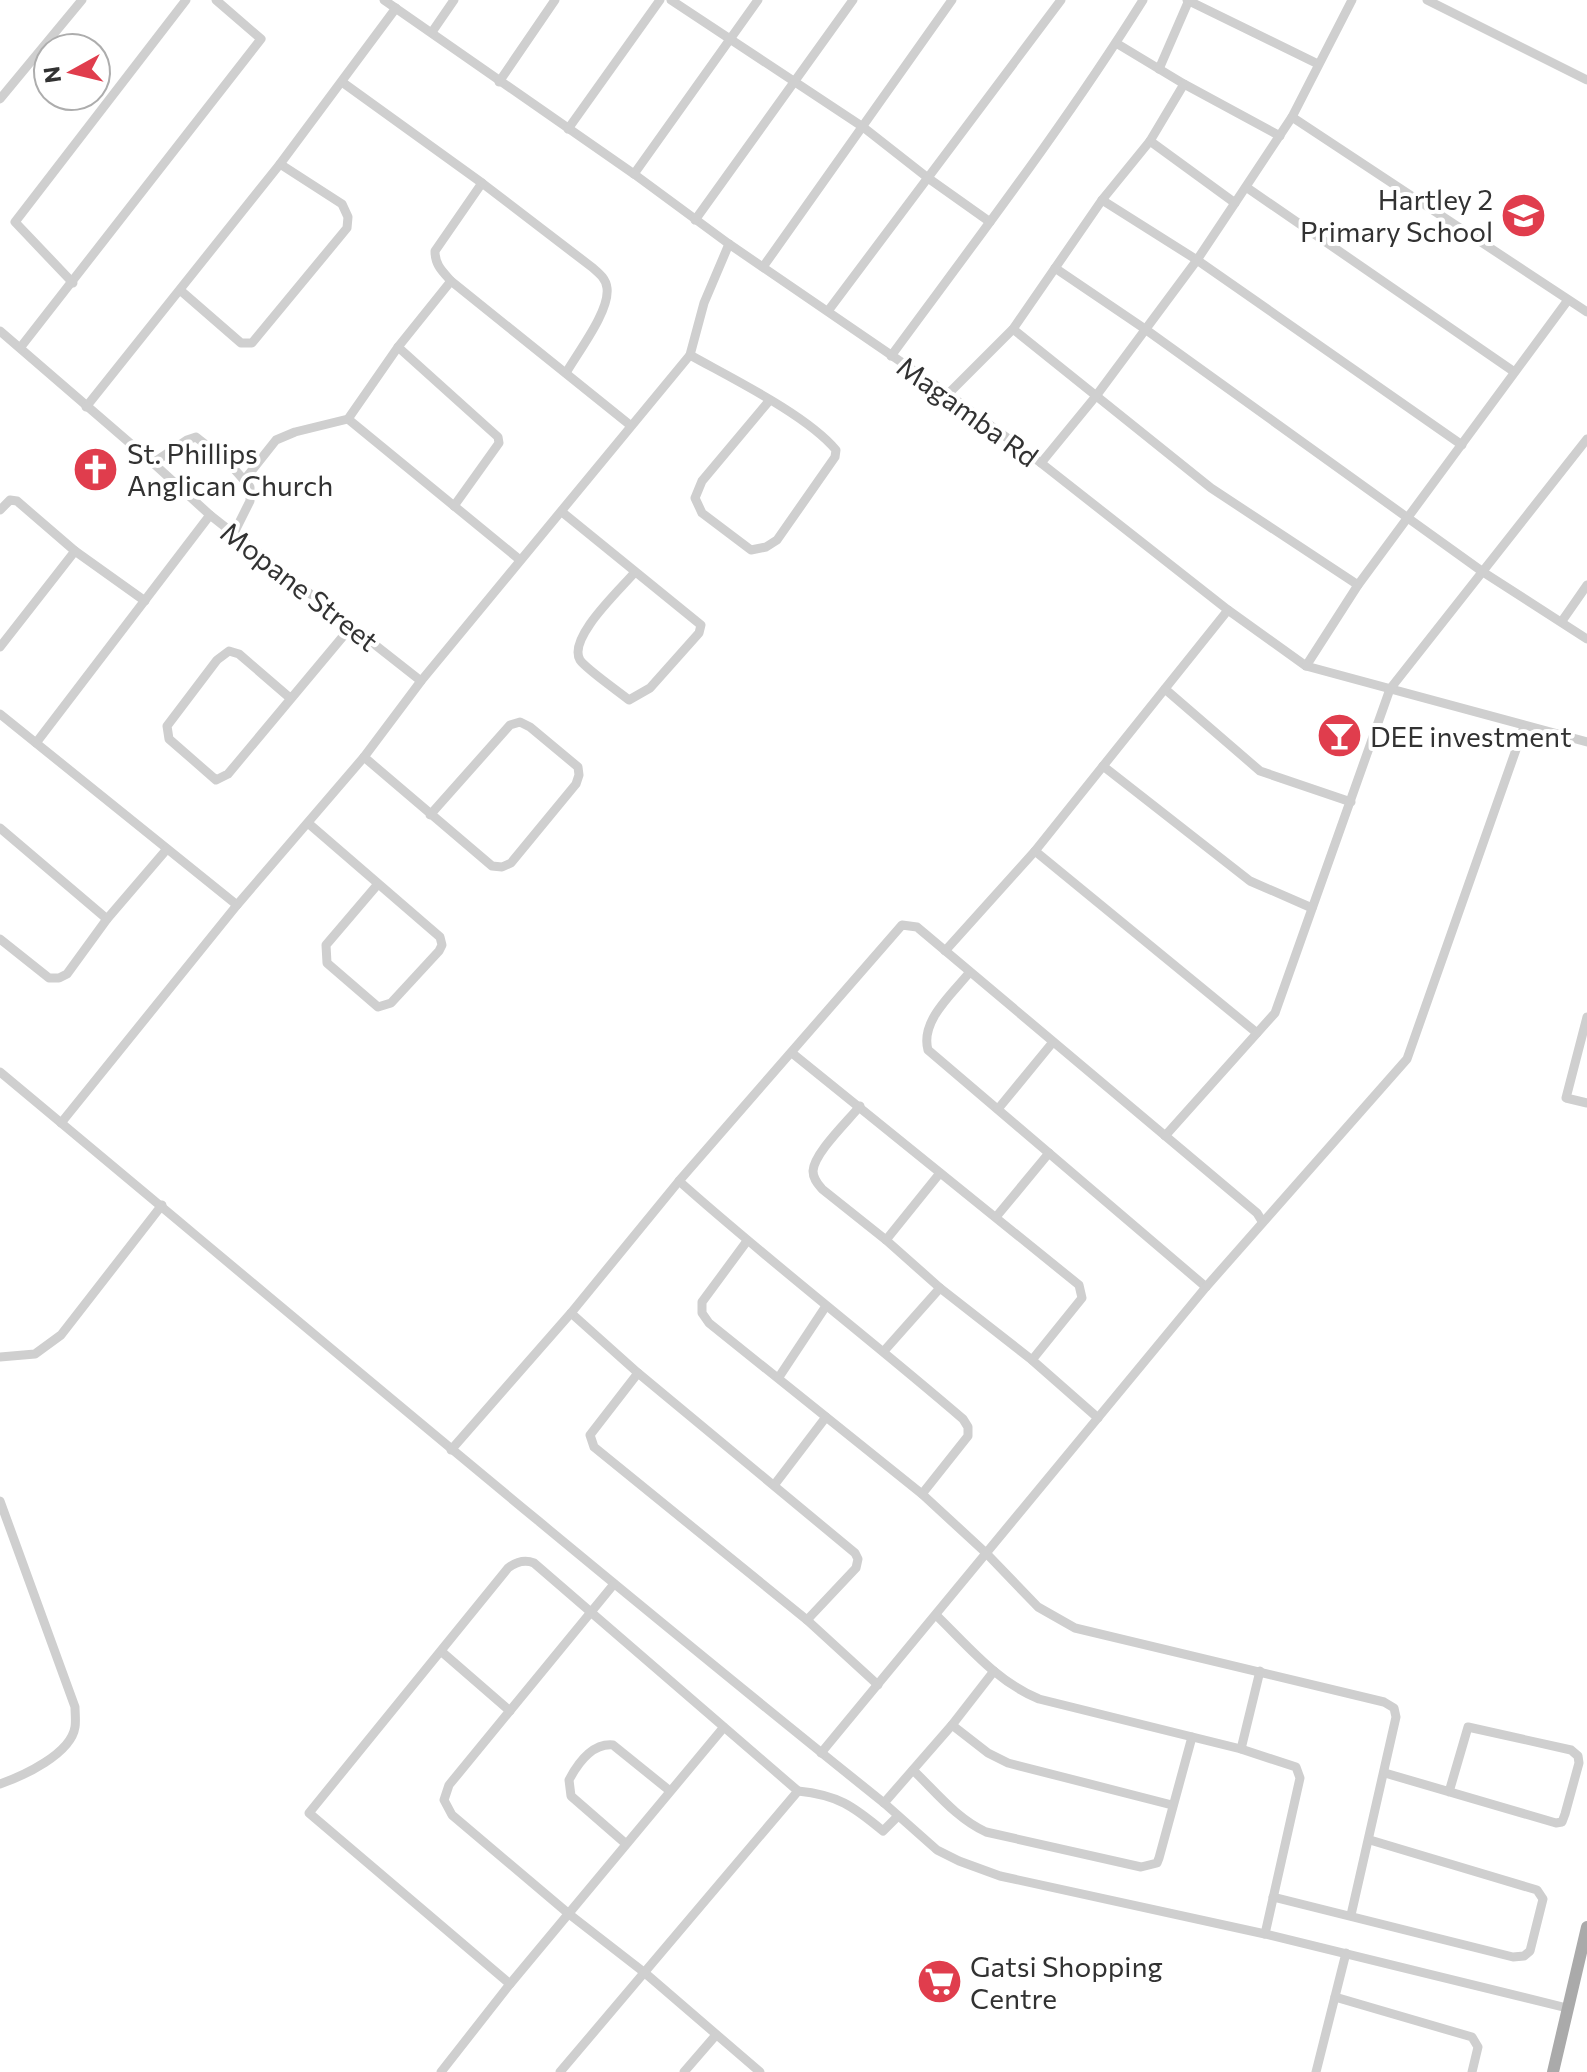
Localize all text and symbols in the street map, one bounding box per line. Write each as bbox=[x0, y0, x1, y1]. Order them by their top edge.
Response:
north arrow bbox=[32, 32, 112, 112]
text: N bbox=[37, 65, 66, 85]
place label: Hartley 2 Primary School bbox=[1300, 182, 1493, 248]
school or university icon: Hartley 2 Primary School bbox=[1500, 191, 1548, 239]
street label: Magamba Rd bbox=[891, 349, 1045, 473]
place label: St. Phillips Anglican Church bbox=[127, 436, 333, 502]
church icon: St. Phillips Anglican Church bbox=[72, 445, 120, 493]
street label: Mopane Street bbox=[215, 514, 385, 658]
bar icon: DEE investment bbox=[1315, 712, 1363, 760]
place label: DEE investment bbox=[1370, 719, 1572, 753]
place label: Gatsi Shopping Centre bbox=[970, 1949, 1163, 2015]
supermarket icon: Gatsi Shopping Centre bbox=[915, 1958, 963, 2006]

